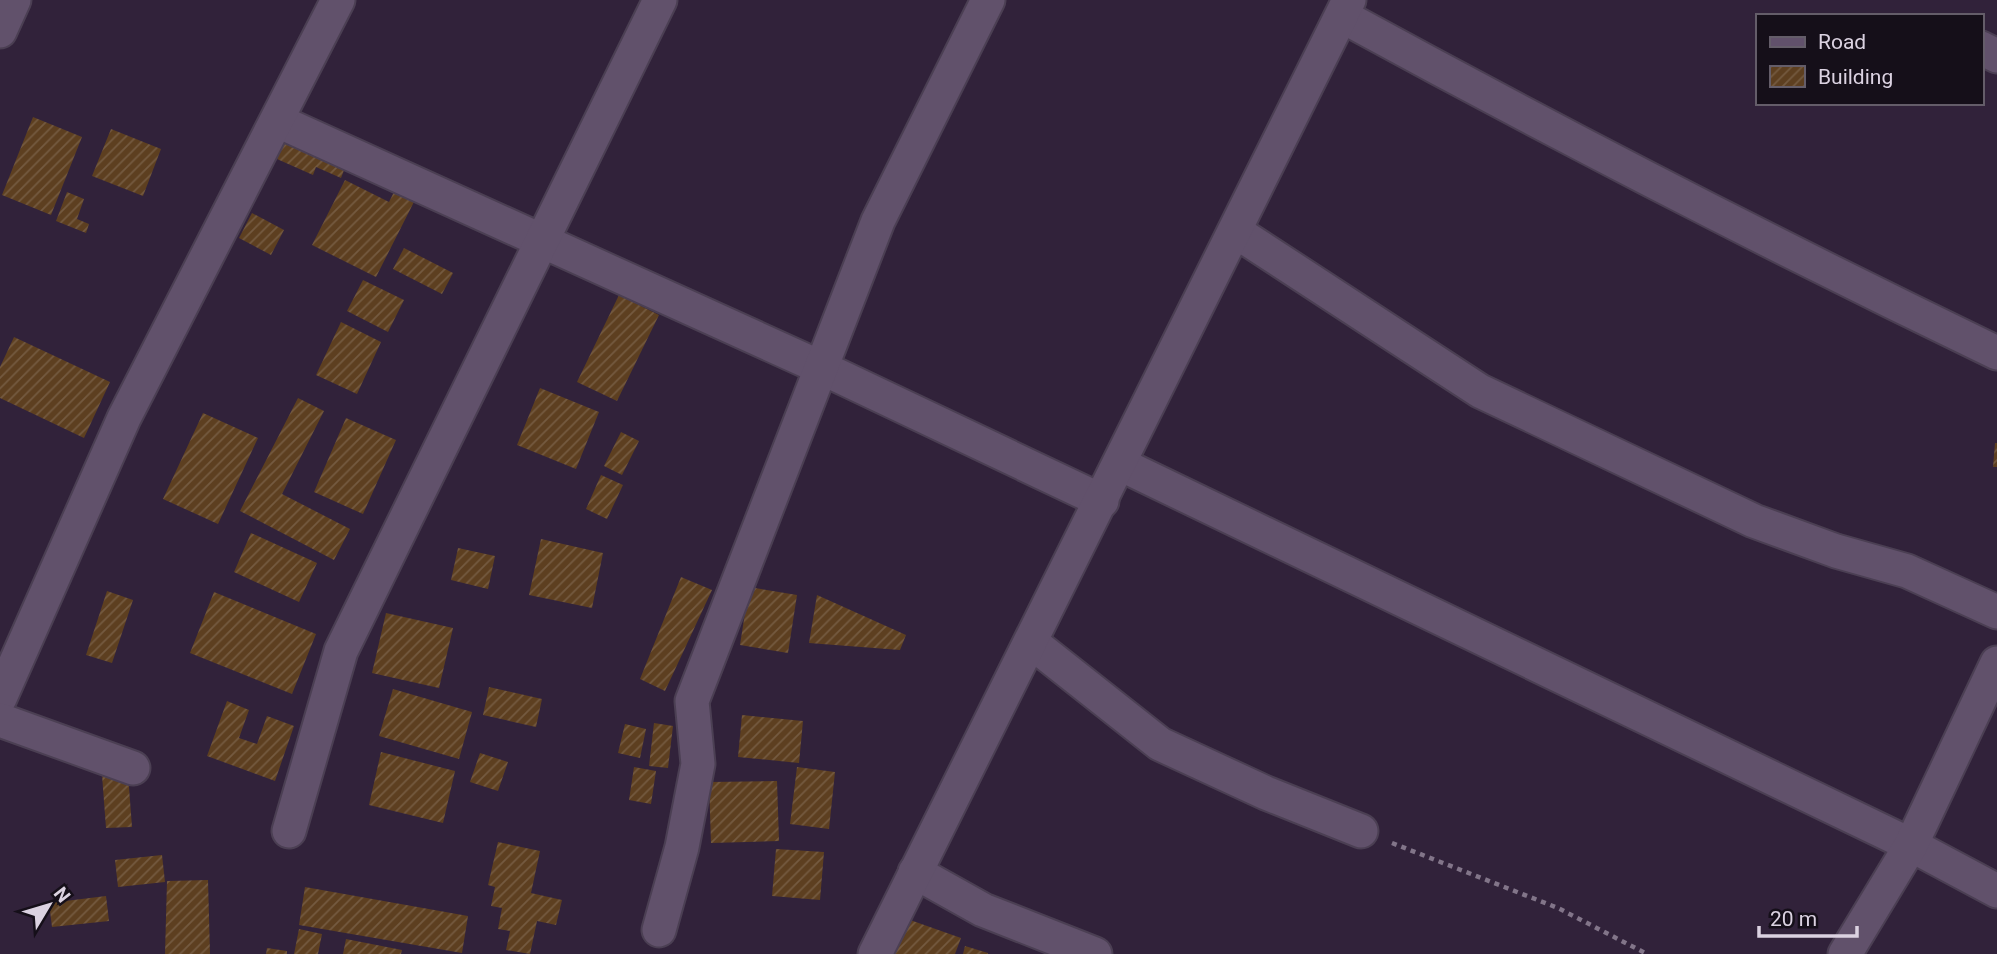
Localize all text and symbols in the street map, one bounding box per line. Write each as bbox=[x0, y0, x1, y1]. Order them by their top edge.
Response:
legend bbox=[1756, 14, 1983, 105]
text: Road bbox=[1818, 30, 1866, 54]
text: Building bbox=[1818, 65, 1893, 89]
north arrow bbox=[14, 870, 84, 940]
text: N bbox=[49, 882, 75, 907]
scale bar bbox=[1759, 894, 1857, 938]
text: 20 m bbox=[1770, 907, 1817, 931]

